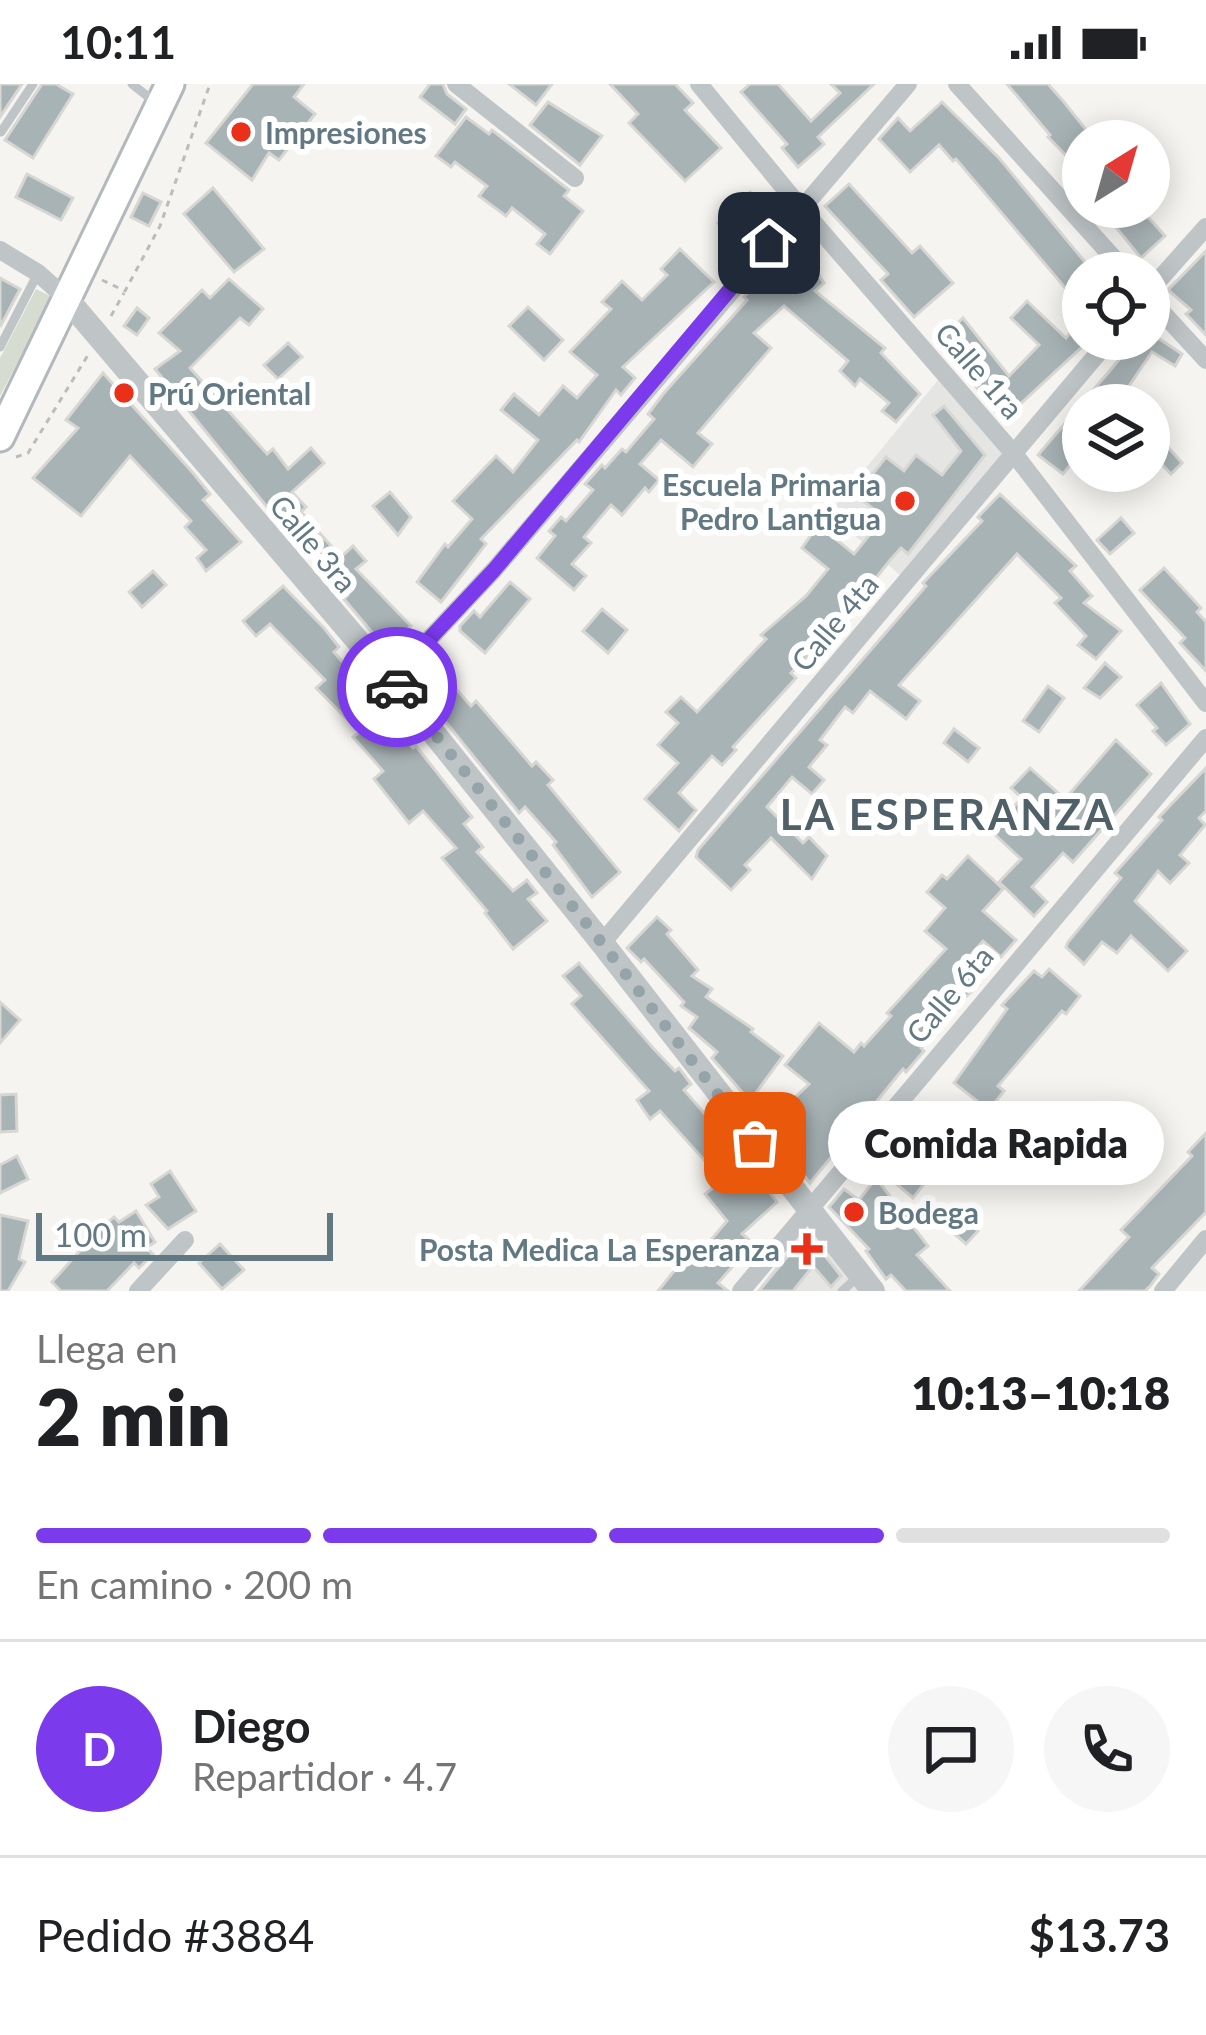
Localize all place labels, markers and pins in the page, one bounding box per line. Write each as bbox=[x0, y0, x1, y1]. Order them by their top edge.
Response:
place label: Impresiones bbox=[265, 114, 427, 150]
marker: Impresiones bbox=[228, 119, 254, 145]
pin bbox=[718, 192, 820, 294]
place label: Prú Oriental bbox=[148, 375, 311, 411]
marker: Prú Oriental bbox=[111, 380, 137, 406]
place label: Escuela Primaria Pedro Lantigua bbox=[662, 466, 881, 536]
marker: Escuela Primaria Pedro Lantigua bbox=[892, 488, 918, 514]
pin bbox=[704, 1092, 806, 1194]
callout: Comida Rapida bbox=[827, 1101, 1163, 1185]
place label: Bodega bbox=[878, 1194, 979, 1230]
marker: Bodega bbox=[841, 1199, 867, 1225]
place label: Posta Medica La Esperanza bbox=[419, 1231, 780, 1267]
marker: Posta Medica La Esperanza bbox=[791, 1233, 823, 1265]

